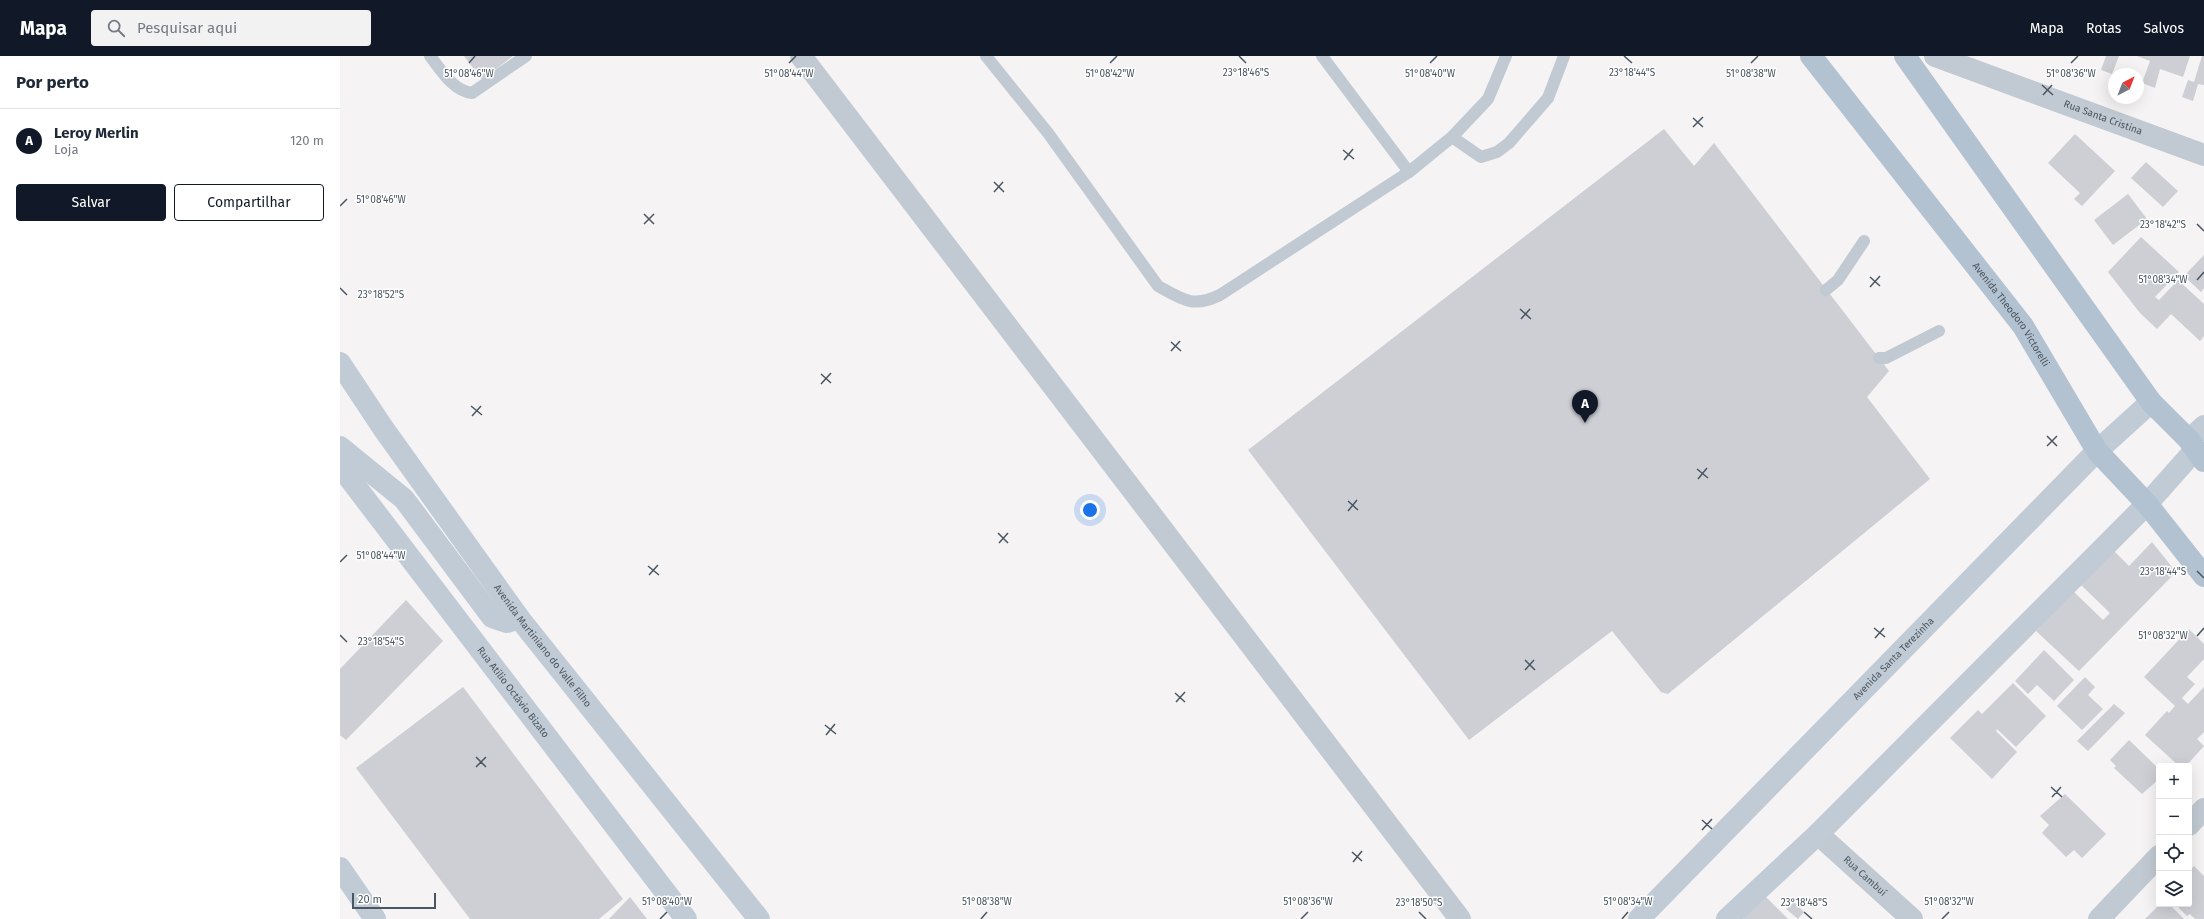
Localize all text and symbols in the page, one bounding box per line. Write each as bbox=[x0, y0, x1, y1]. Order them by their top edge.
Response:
search box bbox=[91, 10, 371, 46]
text: Mapa bbox=[20, 17, 67, 40]
icon: search bbox=[105, 17, 127, 39]
text: Pesquisar aqui bbox=[137, 19, 237, 37]
text: Mapa bbox=[2030, 20, 2064, 37]
text: Rotas bbox=[2086, 20, 2121, 37]
text: Salvos bbox=[2143, 20, 2184, 37]
text: 23°18'46"S bbox=[1223, 67, 1270, 79]
text: 23°18'44"S bbox=[1609, 67, 1656, 79]
text: 51°08'46"W bbox=[444, 68, 494, 80]
text: 51°08'44"W bbox=[764, 68, 814, 80]
text: 51°08'42"W bbox=[1085, 68, 1135, 80]
text: 51°08'40"W bbox=[1405, 68, 1456, 80]
text: 51°08'38"W bbox=[1726, 68, 1777, 80]
text: 51°08'36"W bbox=[2046, 68, 2097, 80]
north arrow bbox=[2108, 68, 2144, 104]
text: Por perto bbox=[16, 72, 89, 93]
street label: Rua Santa Cristina bbox=[2062, 98, 2144, 138]
text: Leroy Merlin bbox=[54, 124, 139, 142]
text: A bbox=[25, 133, 33, 148]
text: 120 m bbox=[290, 133, 324, 148]
text: Loja bbox=[54, 142, 78, 157]
button: Salvar bbox=[16, 184, 166, 221]
button: Compartilhar bbox=[174, 184, 324, 221]
text: 51°08'46"W bbox=[356, 194, 406, 206]
text: 23°18'42"S bbox=[2140, 219, 2187, 231]
street label: Avenida Theodoro Victorelli bbox=[1970, 260, 2052, 369]
text: 51°08'34"W bbox=[2138, 274, 2188, 286]
text: 23°18'52"S bbox=[358, 289, 405, 301]
pin: A bbox=[1572, 390, 1598, 423]
your location bbox=[1080, 500, 1100, 520]
text: 51°08'44"W bbox=[356, 550, 406, 562]
text: 23°18'44"S bbox=[2140, 566, 2187, 578]
street label: Avenida Martiniano do Valle Filho bbox=[491, 582, 594, 710]
street label: Avenida Santa Terezinha bbox=[1851, 615, 1937, 703]
text: 51°08'32"W bbox=[2138, 630, 2188, 642]
text: 23°18'54"S bbox=[358, 636, 405, 648]
street label: Rua Atílio Octávio Bizato bbox=[474, 645, 552, 740]
map controls bbox=[2156, 763, 2192, 907]
button: + bbox=[2156, 763, 2192, 799]
button: − bbox=[2156, 799, 2192, 835]
button: locate bbox=[2156, 835, 2192, 871]
street label: Rua Cambuí bbox=[1841, 854, 1890, 899]
button: layers bbox=[2156, 871, 2192, 907]
scale bar bbox=[352, 891, 436, 910]
text: 20 m bbox=[358, 893, 382, 906]
text: 51°08'40"W bbox=[642, 896, 693, 908]
text: 51°08'38"W bbox=[962, 896, 1013, 908]
text: 51°08'36"W bbox=[1283, 896, 1334, 908]
text: 51°08'34"W bbox=[1603, 896, 1653, 908]
text: 51°08'32"W bbox=[1924, 896, 1974, 908]
text: 23°18'50"S bbox=[1396, 897, 1443, 909]
text: 23°18'48"S bbox=[1781, 897, 1828, 909]

